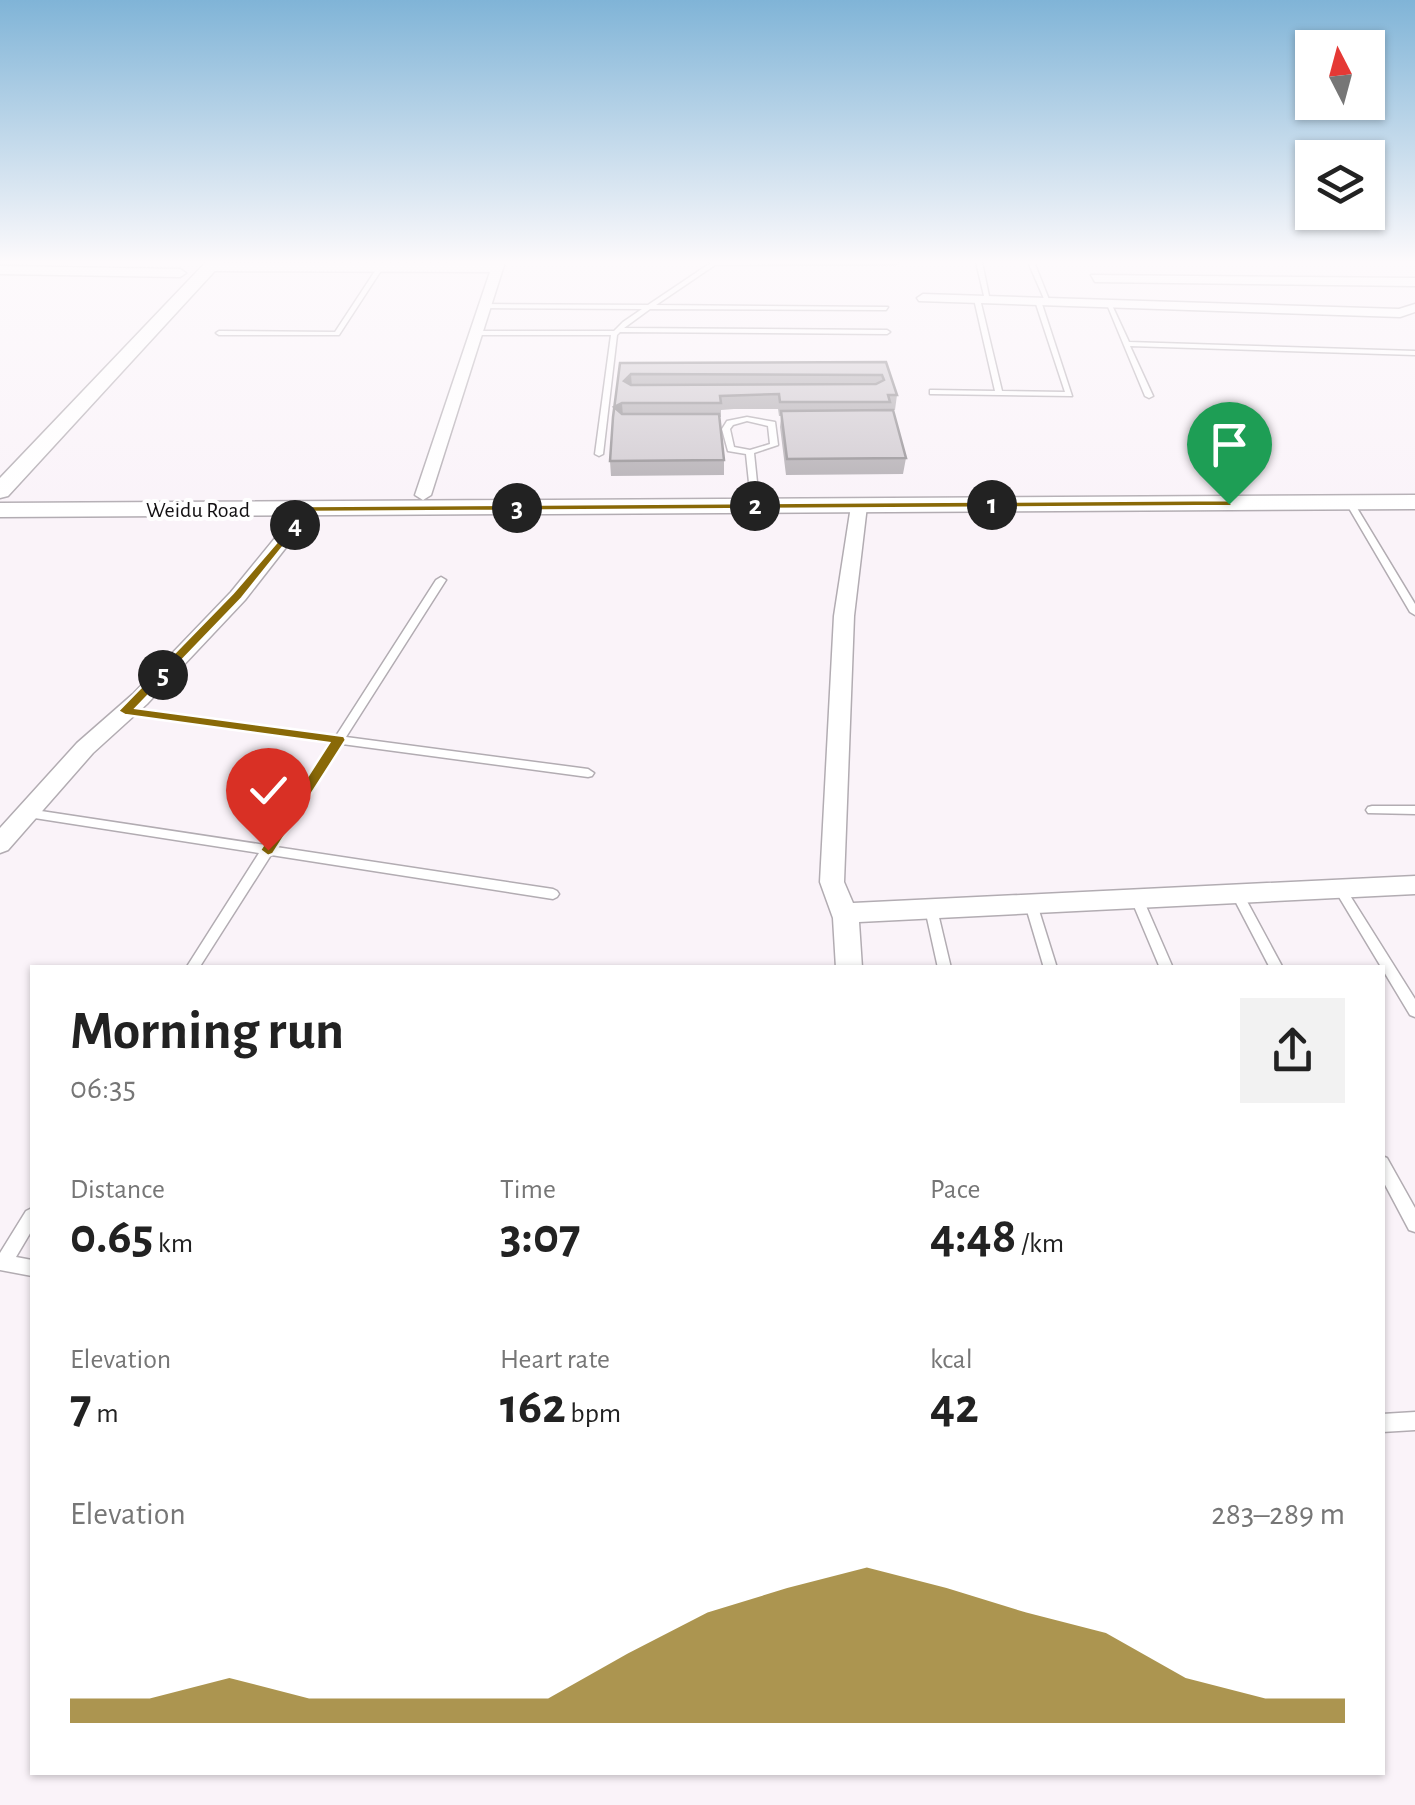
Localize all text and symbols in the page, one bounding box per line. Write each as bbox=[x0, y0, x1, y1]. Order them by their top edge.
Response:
north arrow bbox=[1295, 30, 1385, 120]
map controls bbox=[1295, 30, 1385, 230]
button: layers bbox=[1295, 140, 1385, 230]
pin bbox=[1187, 402, 1272, 505]
icon: arrive bbox=[1202, 417, 1257, 472]
pin: 1 bbox=[967, 480, 1017, 530]
pin: 2 bbox=[730, 481, 780, 531]
pin: 3 bbox=[492, 483, 542, 533]
text: 1 bbox=[987, 491, 997, 519]
text: 2 bbox=[748, 492, 762, 520]
text: 3 bbox=[511, 494, 523, 522]
street label: Weidu Road bbox=[146, 499, 250, 521]
pin: 4 bbox=[270, 500, 320, 550]
text: 4 bbox=[288, 511, 302, 539]
pin: 5 bbox=[138, 650, 188, 700]
text: 5 bbox=[157, 661, 169, 689]
pin bbox=[226, 748, 311, 851]
icon: check bbox=[241, 763, 296, 818]
button: share bbox=[1240, 998, 1345, 1103]
text: Morning run bbox=[70, 1004, 344, 1059]
text: 06:35 bbox=[70, 1072, 136, 1104]
text: Distance bbox=[70, 1176, 165, 1204]
text: Time bbox=[500, 1176, 556, 1204]
text: Pace bbox=[930, 1176, 980, 1204]
text: 0.65 bbox=[70, 1212, 153, 1262]
text: 3:07 bbox=[500, 1212, 581, 1262]
text: 4:48 bbox=[930, 1212, 1016, 1262]
text: km bbox=[153, 1230, 193, 1258]
text: /km bbox=[1016, 1230, 1064, 1258]
text: Elevation bbox=[70, 1346, 171, 1374]
text: Heart rate bbox=[500, 1346, 610, 1374]
text: kcal bbox=[930, 1346, 973, 1374]
text: 7 bbox=[70, 1382, 92, 1432]
text: 162 bbox=[500, 1382, 566, 1432]
text: 42 bbox=[930, 1382, 979, 1432]
text: m bbox=[92, 1400, 119, 1428]
text: bpm bbox=[566, 1400, 621, 1428]
text: Elevation bbox=[70, 1498, 186, 1530]
text: 283–289 m bbox=[1211, 1498, 1345, 1530]

